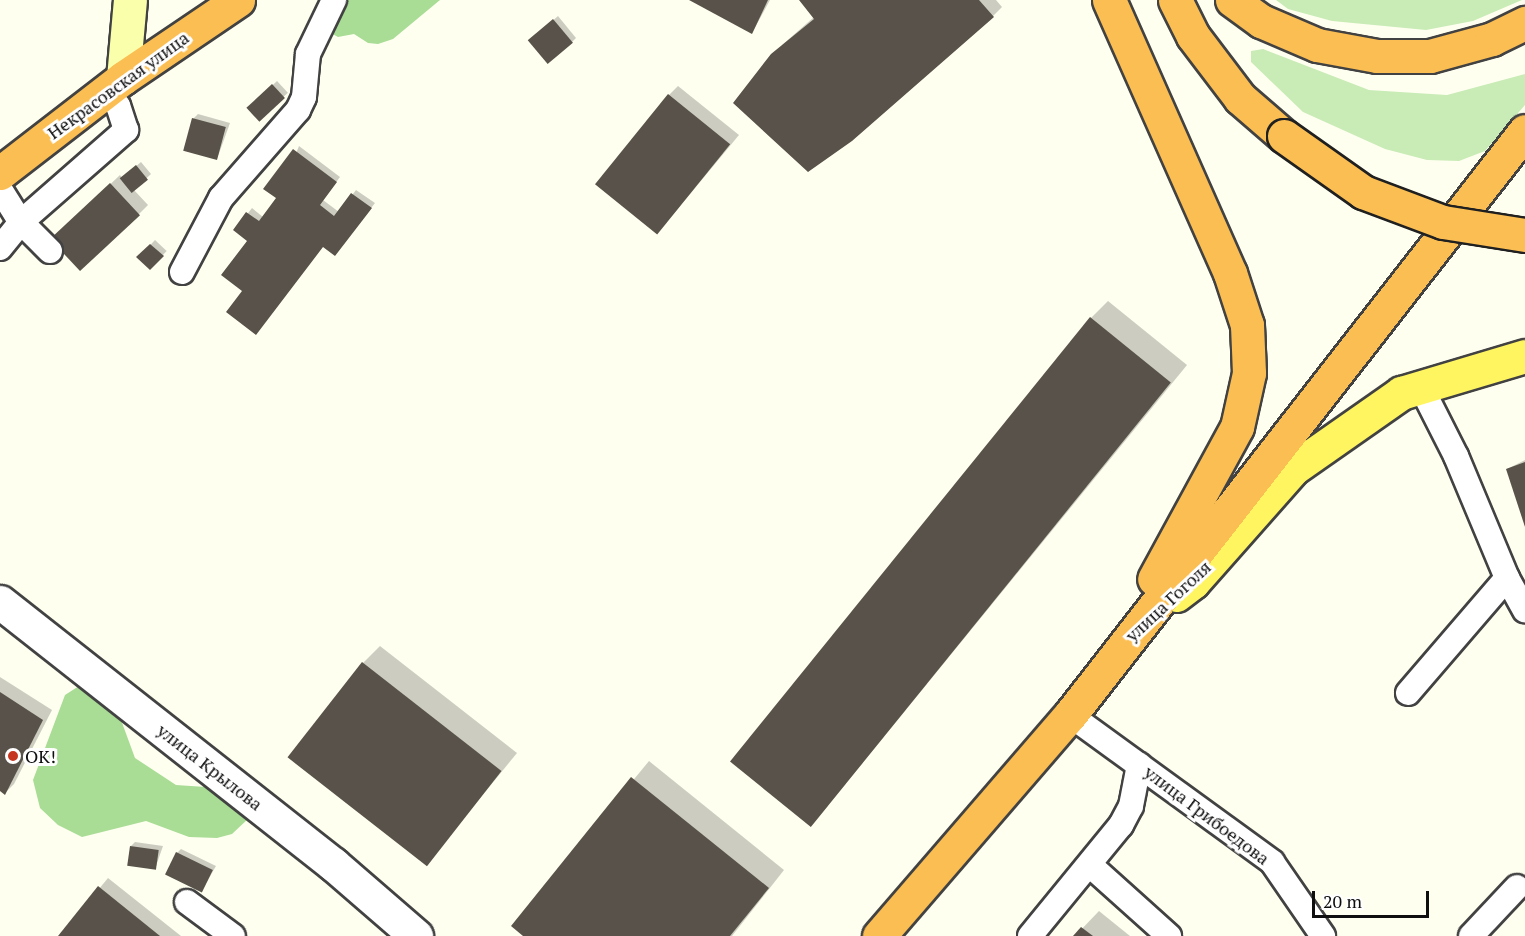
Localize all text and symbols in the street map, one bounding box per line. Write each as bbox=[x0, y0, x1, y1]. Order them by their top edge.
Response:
street label: Некрасовская улица bbox=[43, 26, 193, 144]
street label: улица Гоголя bbox=[1121, 556, 1215, 646]
street label: улица Крылова bbox=[153, 719, 267, 815]
place label: ОК! bbox=[25, 745, 56, 767]
marker: ОК! bbox=[6, 749, 20, 763]
street label: улица Грибоедова bbox=[1140, 761, 1274, 869]
scale bar bbox=[1315, 879, 1432, 917]
text: 20 m bbox=[1323, 889, 1362, 913]

